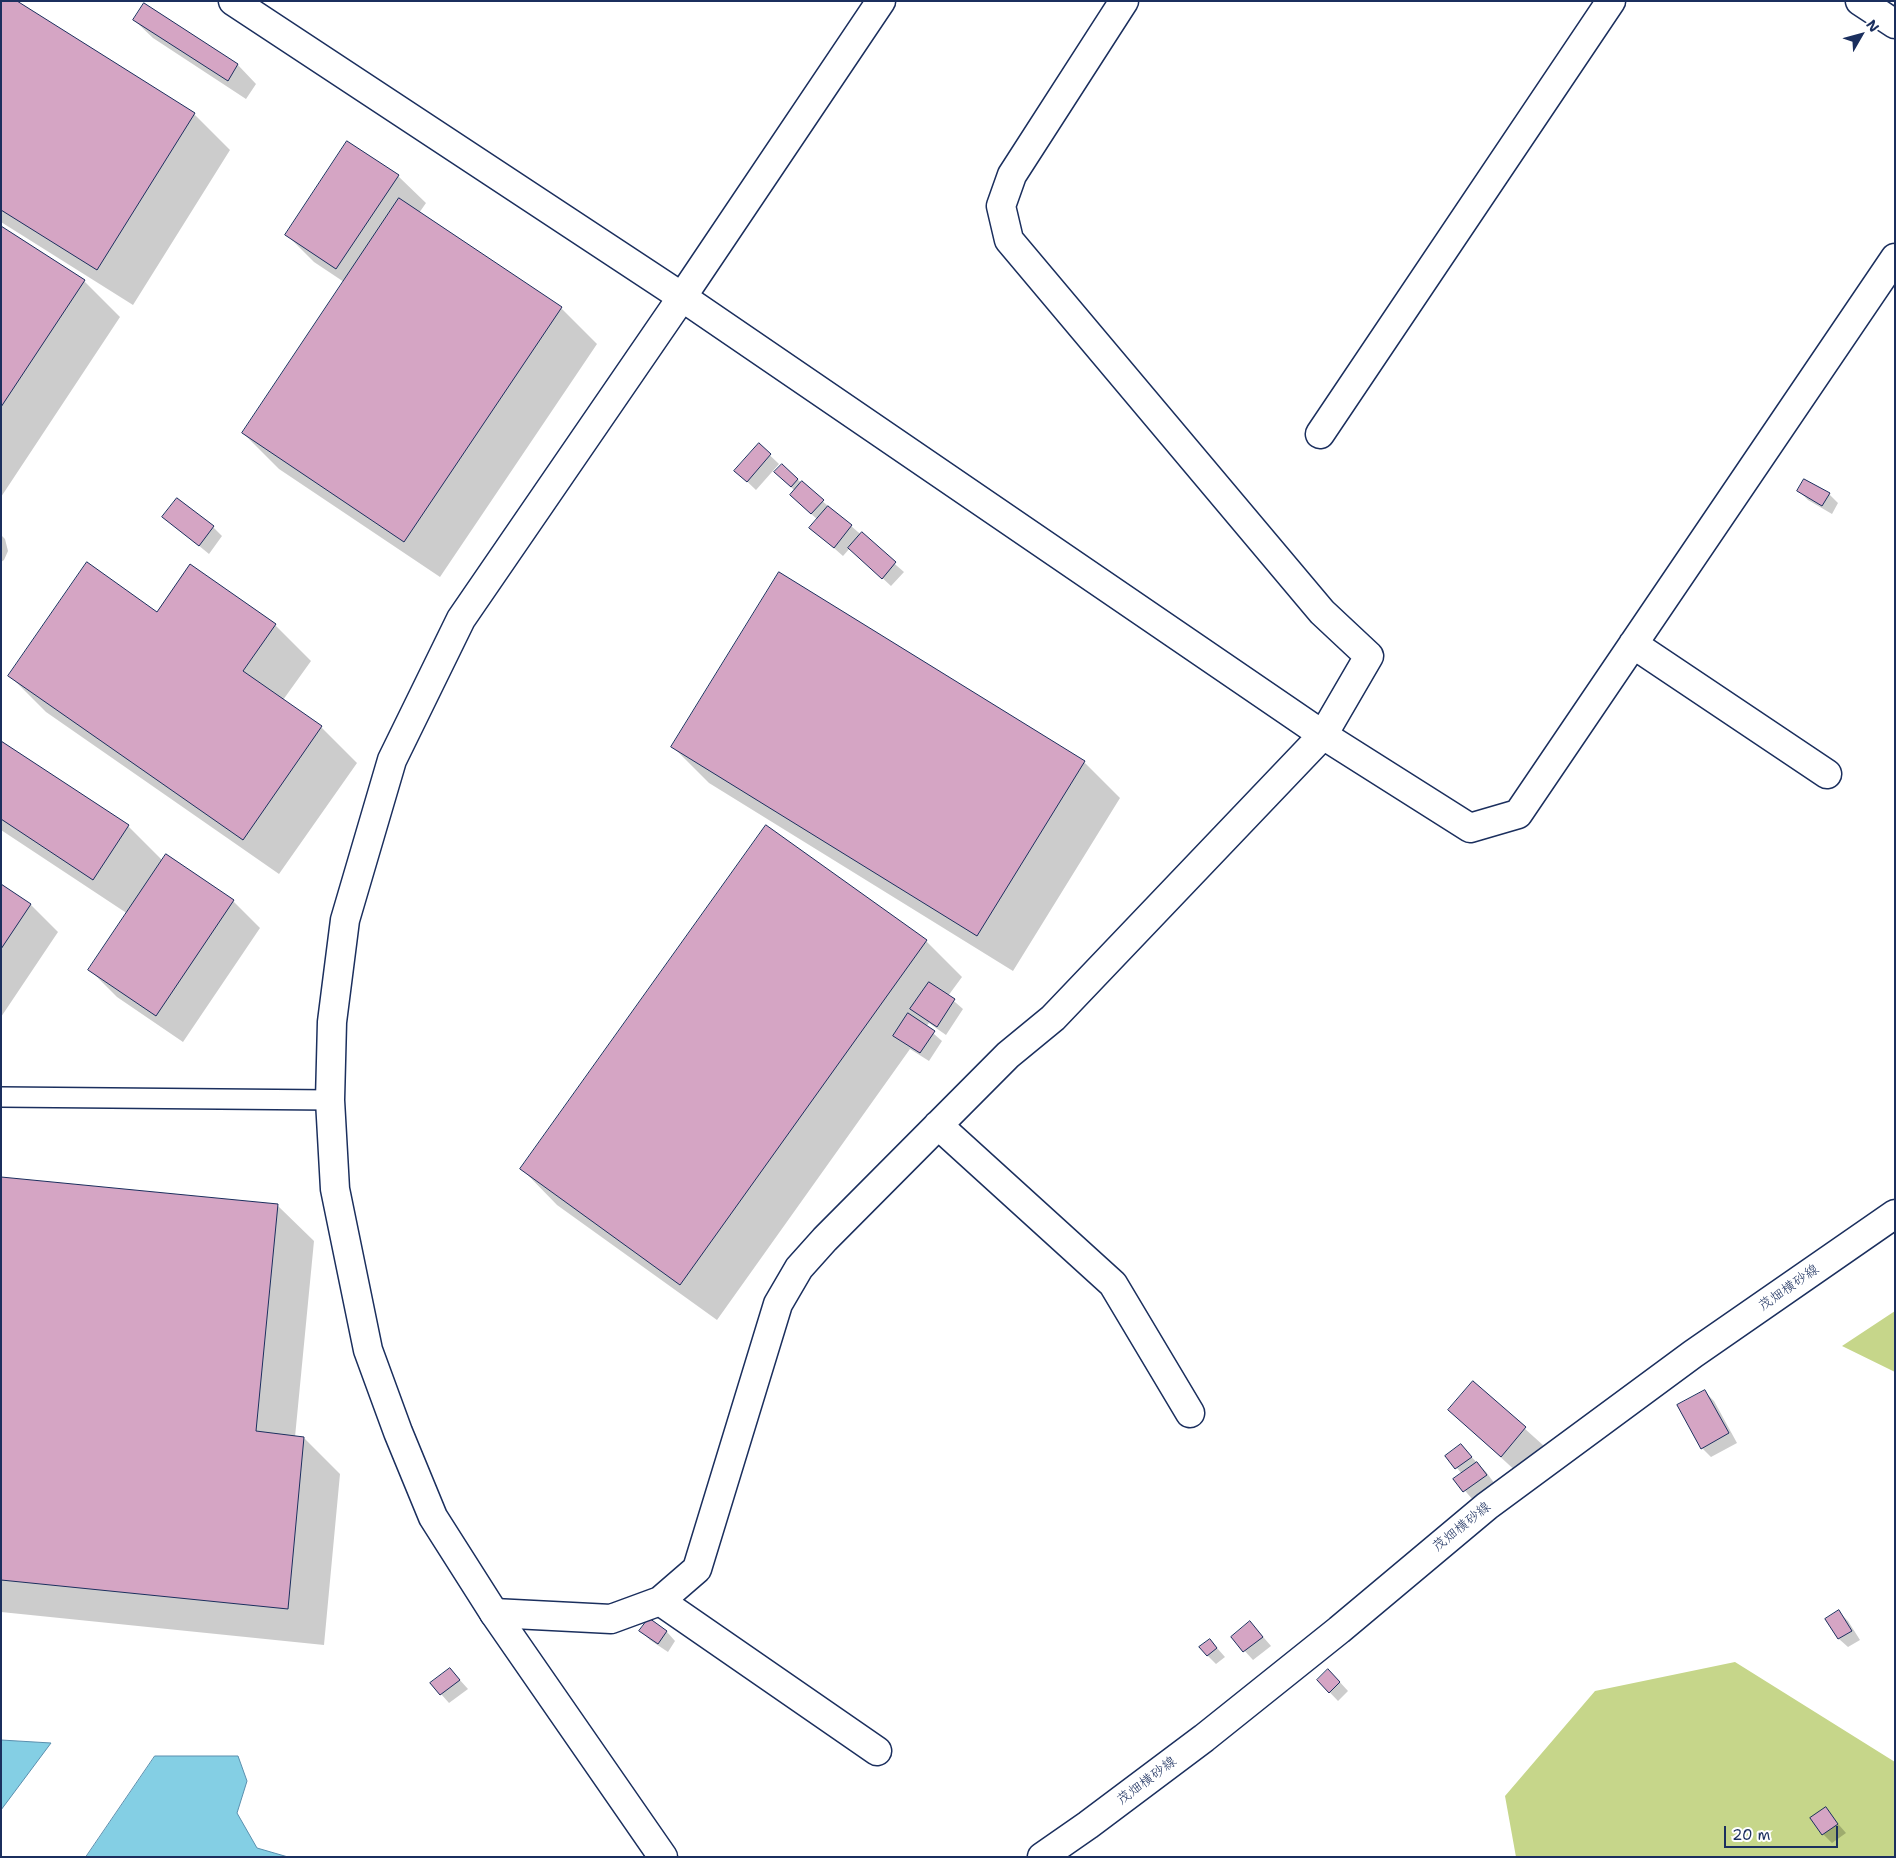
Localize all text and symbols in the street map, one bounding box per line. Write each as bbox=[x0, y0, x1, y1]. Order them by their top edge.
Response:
north arrow bbox=[1836, 10, 1886, 60]
text: N bbox=[1862, 16, 1883, 36]
street label: 茂畑横砂線 bbox=[1756, 1261, 1822, 1315]
street label: 茂畑横砂線 bbox=[1430, 1498, 1494, 1556]
street label: 茂畑横砂線 bbox=[1114, 1753, 1180, 1809]
scale bar bbox=[1726, 1816, 1840, 1848]
text: 20 m bbox=[1732, 1825, 1771, 1845]

